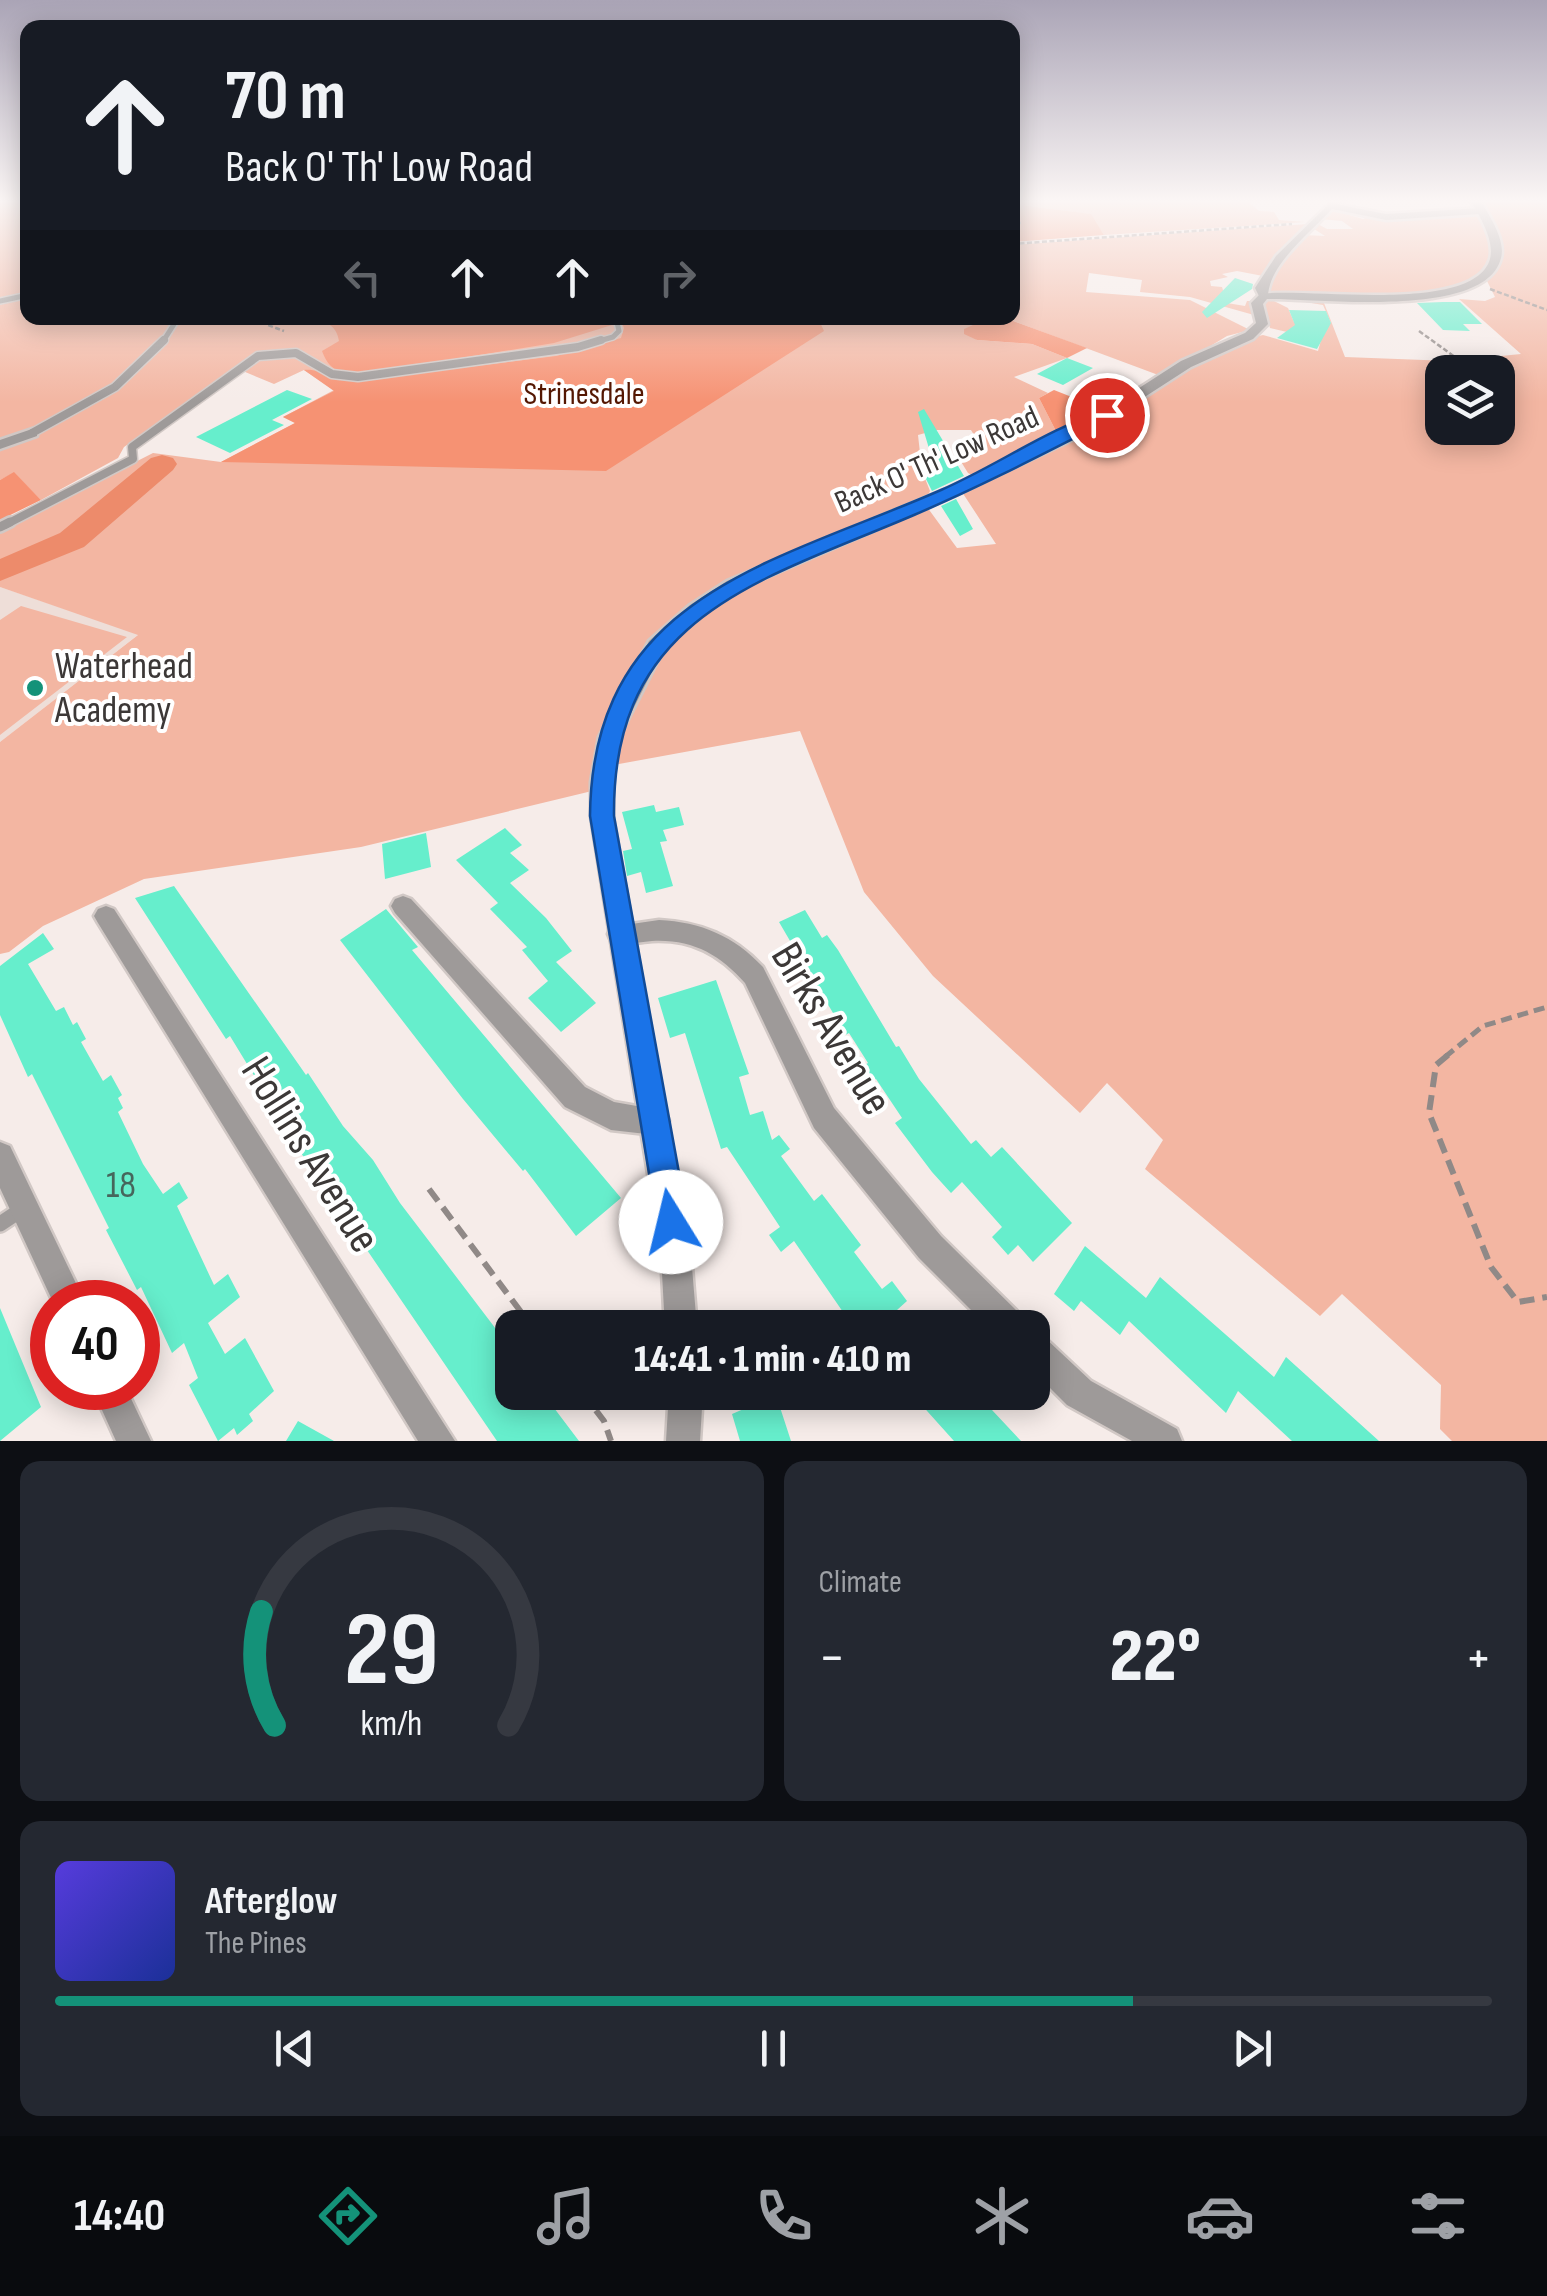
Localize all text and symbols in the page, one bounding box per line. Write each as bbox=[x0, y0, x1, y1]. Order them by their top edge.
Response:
text: 70 m bbox=[225, 55, 346, 139]
icon: ahead bbox=[60, 60, 190, 190]
text: Back O' Th' Low Road bbox=[225, 140, 533, 195]
icon: left bbox=[335, 250, 390, 305]
icon: ahead bbox=[440, 250, 495, 305]
icon: ahead bbox=[545, 250, 600, 305]
icon: right bbox=[650, 250, 705, 305]
map controls bbox=[1425, 355, 1515, 445]
button: layers bbox=[1425, 355, 1515, 445]
pin bbox=[1065, 373, 1150, 458]
park label: Strinesdale bbox=[523, 375, 645, 414]
icon: arrive bbox=[1080, 388, 1135, 443]
street label: Back O' Th' Low Road bbox=[829, 398, 1045, 522]
place label: Waterhead Academy bbox=[54, 644, 193, 733]
marker: Waterhead Academy bbox=[24, 677, 46, 699]
street label: Birks Avenue bbox=[758, 933, 904, 1125]
street label: Hollins Avenue bbox=[228, 1047, 392, 1263]
house number: 18 bbox=[106, 1163, 136, 1208]
position arrow bbox=[619, 1170, 723, 1274]
speed limit sign: 40 bbox=[30, 1280, 160, 1410]
text: 14:41 · 1 min · 410 m bbox=[634, 1337, 911, 1382]
text: Climate bbox=[819, 1563, 902, 1602]
text: 29 bbox=[344, 1589, 439, 1714]
text: 22° bbox=[1109, 1612, 1201, 1703]
text: − bbox=[819, 1625, 845, 1692]
text: + bbox=[1465, 1625, 1492, 1692]
text: km/h bbox=[361, 1703, 423, 1746]
text: Afterglow bbox=[205, 1879, 338, 1924]
text: The Pines bbox=[205, 1924, 307, 1963]
icon: previous bbox=[267, 2021, 322, 2076]
icon: pause bbox=[746, 2021, 801, 2076]
icon: next bbox=[1225, 2021, 1280, 2076]
icon: directions bbox=[313, 2181, 383, 2251]
icon: music bbox=[531, 2181, 601, 2251]
icon: phone bbox=[749, 2181, 819, 2251]
icon: climate bbox=[967, 2181, 1037, 2251]
icon: car bbox=[1185, 2181, 1255, 2251]
icon: filters bbox=[1403, 2181, 1473, 2251]
text: 14:40 bbox=[74, 2189, 165, 2244]

